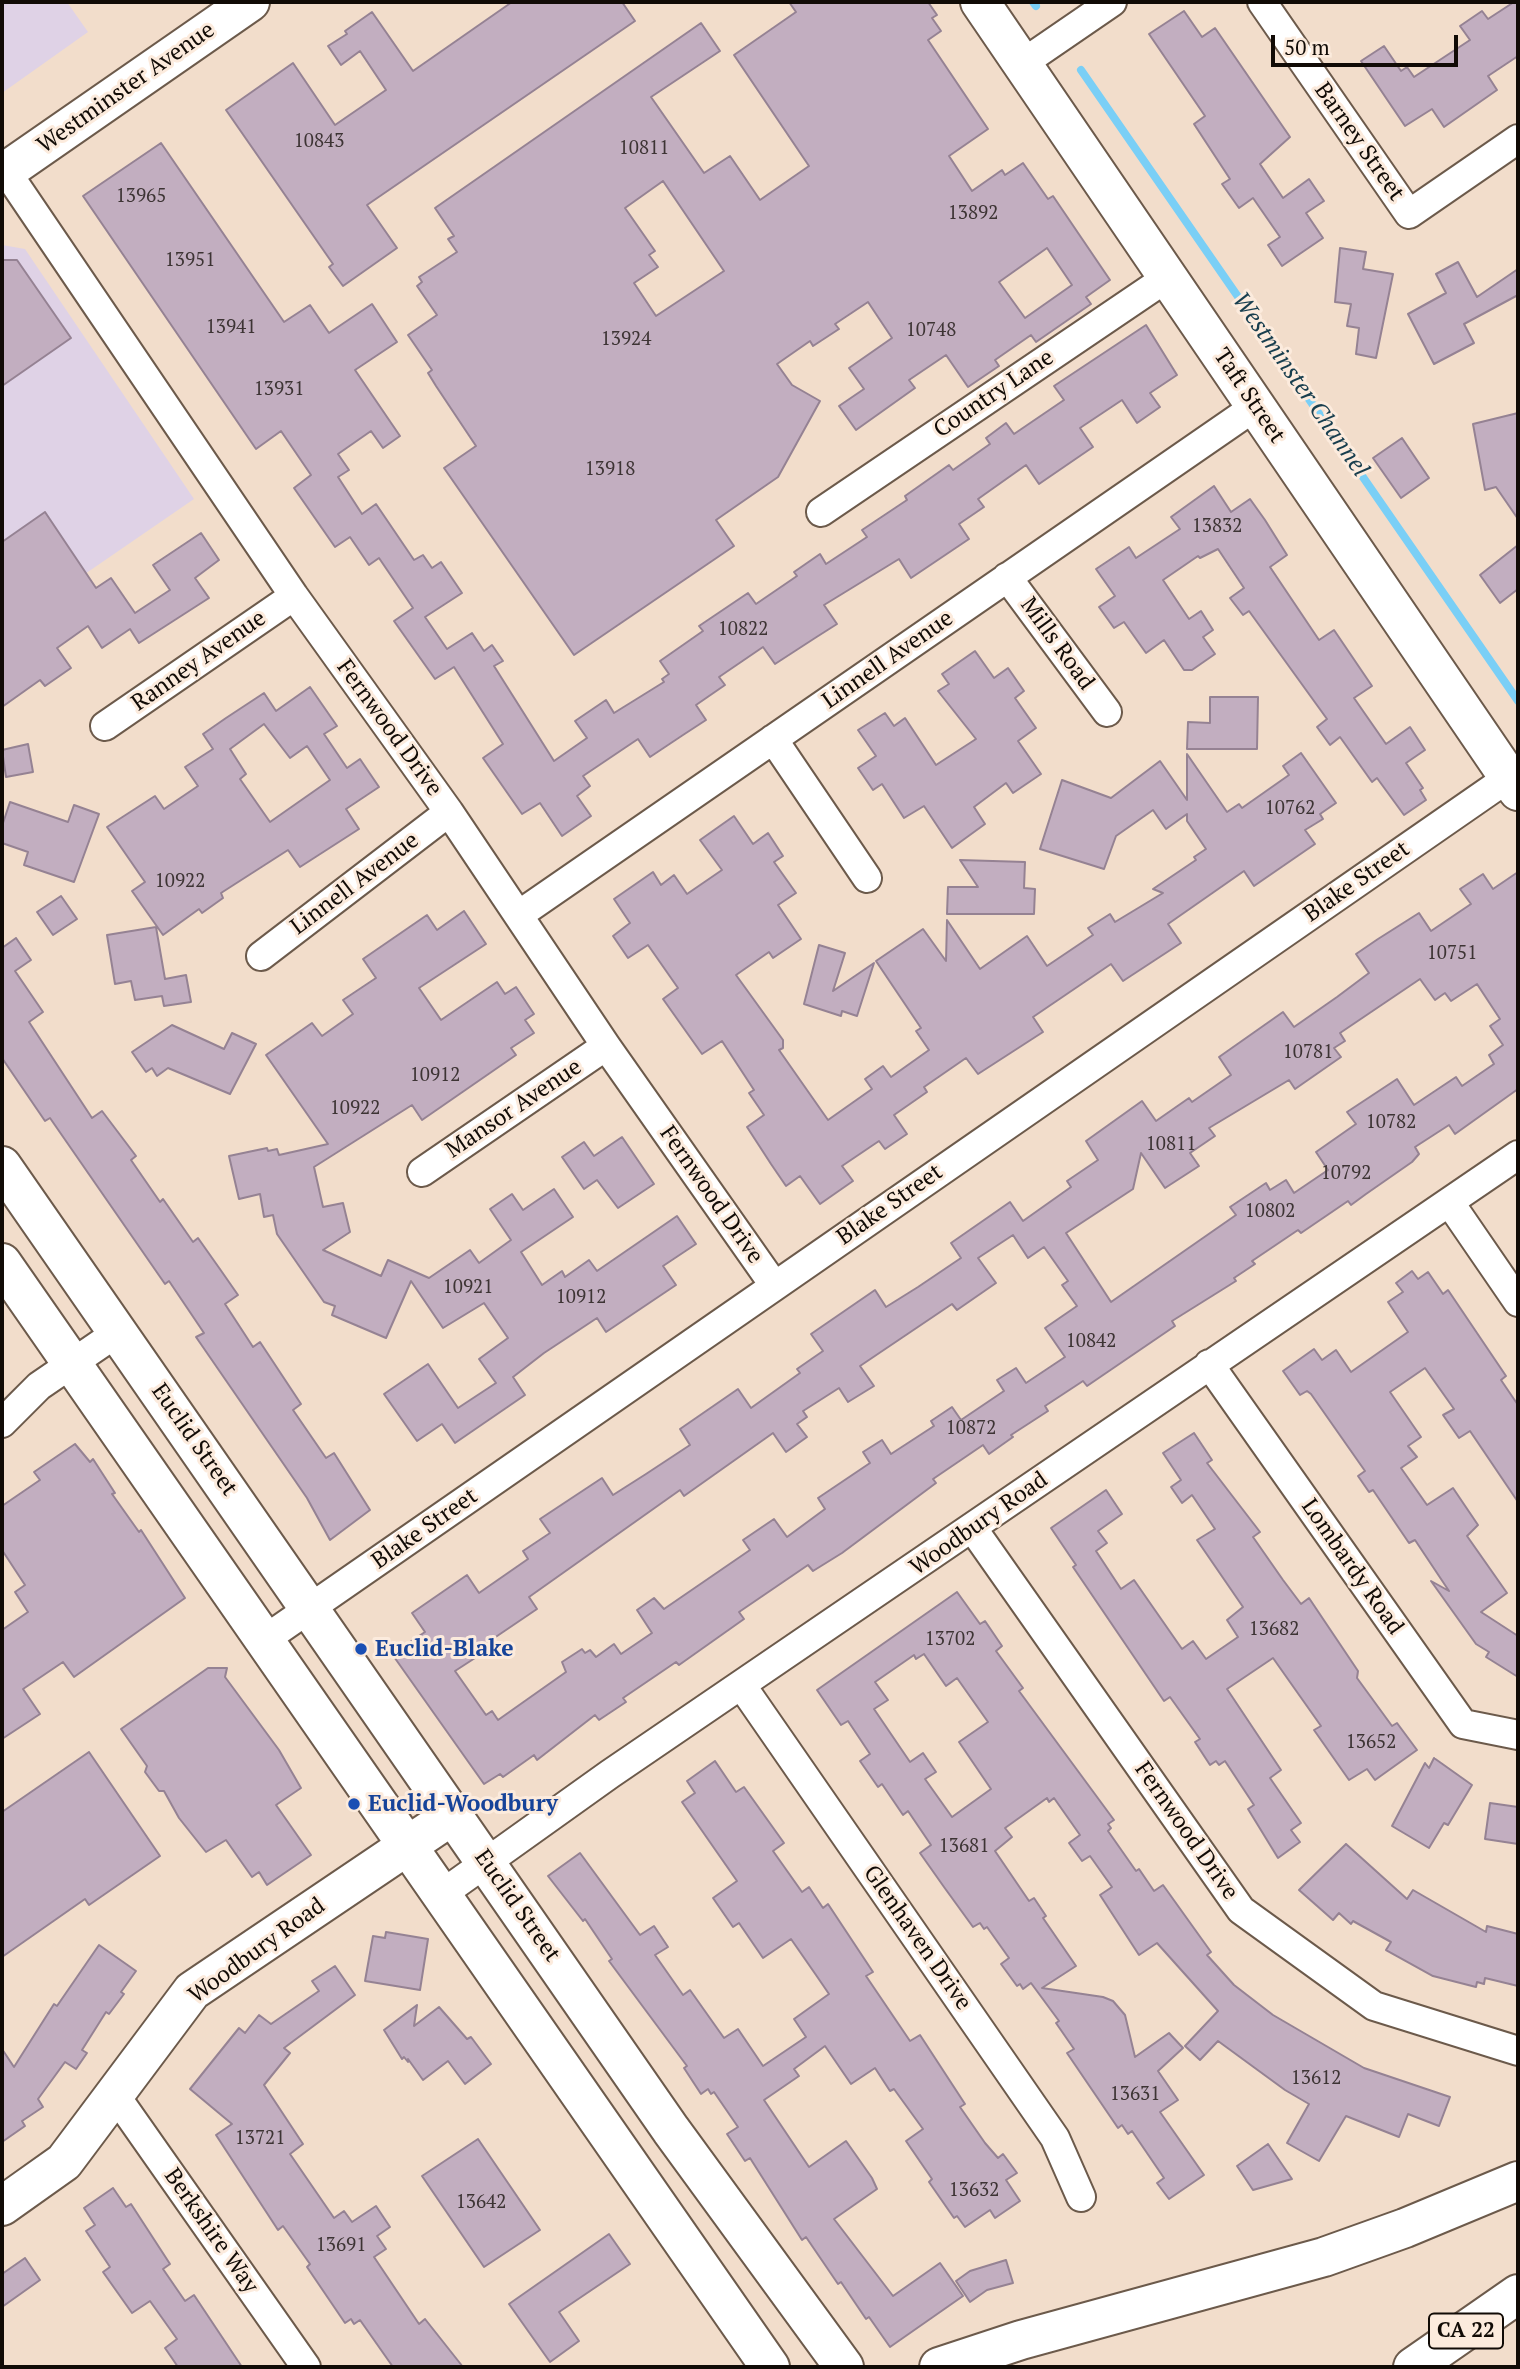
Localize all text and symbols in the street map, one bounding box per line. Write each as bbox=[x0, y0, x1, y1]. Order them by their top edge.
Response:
street label: Westminster Avenue bbox=[32, 16, 220, 160]
scale bar bbox=[1275, 21, 1462, 65]
text: 50 m bbox=[1284, 33, 1330, 61]
street label: Barney Street bbox=[1308, 78, 1410, 206]
house number: 10843 bbox=[294, 131, 344, 153]
house number: 10811 bbox=[619, 138, 669, 160]
house number: 13965 bbox=[116, 186, 166, 208]
house number: 13892 bbox=[948, 203, 998, 225]
house number: 13951 bbox=[165, 250, 215, 272]
water label: Westminster Channel bbox=[1226, 287, 1374, 483]
house number: 13941 bbox=[206, 317, 256, 339]
house number: 10748 bbox=[906, 320, 956, 342]
house number: 13924 bbox=[601, 329, 651, 351]
street label: Taft Street bbox=[1207, 343, 1291, 449]
street label: Country Lane bbox=[929, 344, 1059, 444]
house number: 13931 bbox=[254, 379, 304, 401]
house number: 13918 bbox=[585, 459, 635, 481]
house number: 13832 bbox=[1192, 516, 1242, 538]
street label: Mills Road bbox=[1014, 592, 1100, 696]
street label: Ranney Avenue bbox=[127, 605, 271, 717]
street label: Linnell Avenue bbox=[817, 605, 959, 715]
house number: 10822 bbox=[718, 619, 768, 641]
street label: Fernwood Drive bbox=[330, 654, 448, 802]
house number: 10762 bbox=[1265, 798, 1315, 820]
street label: Linnell Avenue bbox=[286, 827, 424, 941]
street label: Blake Street bbox=[1299, 835, 1415, 929]
house number: 10922 bbox=[155, 871, 205, 893]
house number: 10751 bbox=[1427, 943, 1477, 965]
house number: 10781 bbox=[1283, 1042, 1333, 1064]
street label: Mansor Avenue bbox=[441, 1053, 587, 1165]
house number: 10912 bbox=[410, 1065, 460, 1087]
house number: 10922 bbox=[330, 1098, 380, 1120]
house number: 10782 bbox=[1366, 1112, 1416, 1134]
street label: Fernwood Drive bbox=[653, 1121, 769, 1269]
house number: 10811 bbox=[1146, 1134, 1196, 1156]
street label: Blake Street bbox=[832, 1158, 948, 1252]
house number: 10792 bbox=[1321, 1163, 1371, 1185]
house number: 10802 bbox=[1245, 1201, 1295, 1223]
house number: 10921 bbox=[443, 1277, 493, 1299]
house number: 10912 bbox=[556, 1287, 606, 1309]
house number: 10842 bbox=[1066, 1331, 1116, 1353]
street label: Euclid Street bbox=[145, 1378, 243, 1502]
house number: 10872 bbox=[946, 1418, 996, 1440]
street label: Woodbury Road bbox=[905, 1466, 1053, 1582]
street label: Blake Street bbox=[367, 1482, 483, 1576]
street label: Lombardy Road bbox=[1295, 1494, 1409, 1640]
house number: 13682 bbox=[1249, 1619, 1299, 1641]
house number: 13702 bbox=[925, 1629, 975, 1651]
place label: Euclid-Blake bbox=[375, 1635, 514, 1663]
marker: Euclid-Blake bbox=[353, 1641, 369, 1657]
house number: 13652 bbox=[1346, 1732, 1396, 1754]
street label: Fernwood Drive bbox=[1128, 1757, 1244, 1905]
place label: Euclid-Woodbury bbox=[368, 1790, 558, 1818]
marker: Euclid-Woodbury bbox=[346, 1796, 362, 1812]
house number: 13681 bbox=[939, 1836, 989, 1858]
street label: Euclid Street bbox=[468, 1844, 566, 1968]
street label: Glenhaven Drive bbox=[857, 1860, 977, 2016]
street label: Woodbury Road bbox=[183, 1892, 331, 2010]
house number: 13612 bbox=[1291, 2068, 1341, 2090]
house number: 13631 bbox=[1110, 2084, 1160, 2106]
house number: 13721 bbox=[235, 2128, 285, 2150]
street label: Berkshire Way bbox=[158, 2163, 264, 2299]
house number: 13632 bbox=[949, 2180, 999, 2202]
house number: 13642 bbox=[456, 2192, 506, 2214]
house number: 13691 bbox=[316, 2235, 366, 2257]
road number: CA 22 bbox=[1429, 2314, 1503, 2348]

